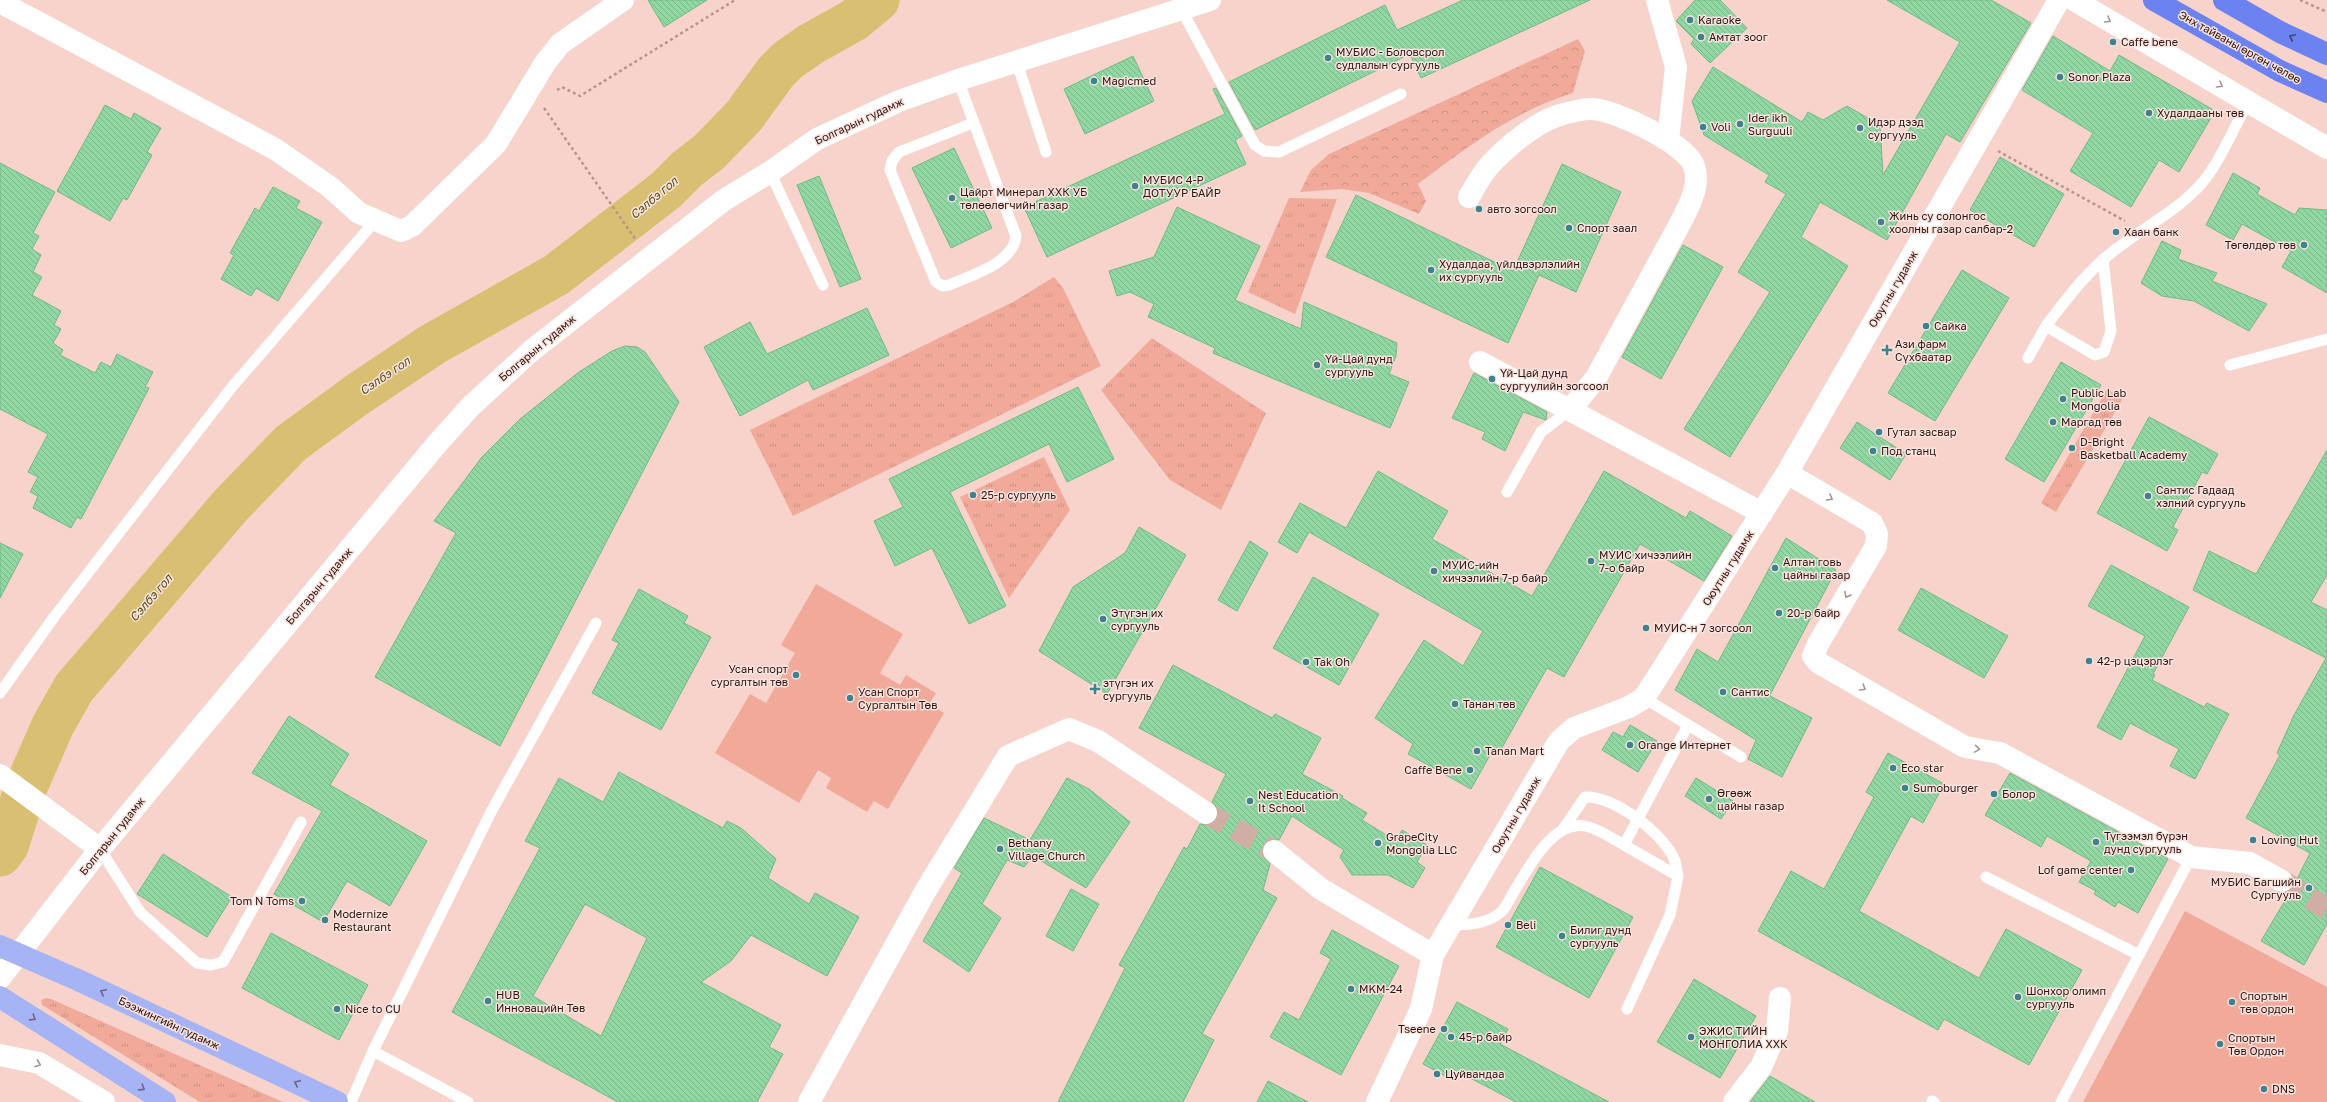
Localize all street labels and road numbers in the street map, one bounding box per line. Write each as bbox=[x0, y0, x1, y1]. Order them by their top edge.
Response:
street label: Энх тайваны өргөн чөлөө bbox=[2177, 8, 2304, 86]
street label: Болгарын гудамж bbox=[812, 94, 905, 147]
street label: Оюутны гудамж bbox=[1865, 248, 1920, 329]
street label: Болгарын гудамж bbox=[496, 312, 578, 384]
street label: Оюутны гудамж bbox=[1699, 527, 1756, 608]
street label: Болгарын гудамж bbox=[283, 544, 355, 627]
street label: Оюутны гудамж bbox=[1488, 774, 1543, 855]
street label: Болгарын гудамж bbox=[76, 794, 147, 877]
street label: Бээжингийн гудамж bbox=[117, 993, 222, 1052]

